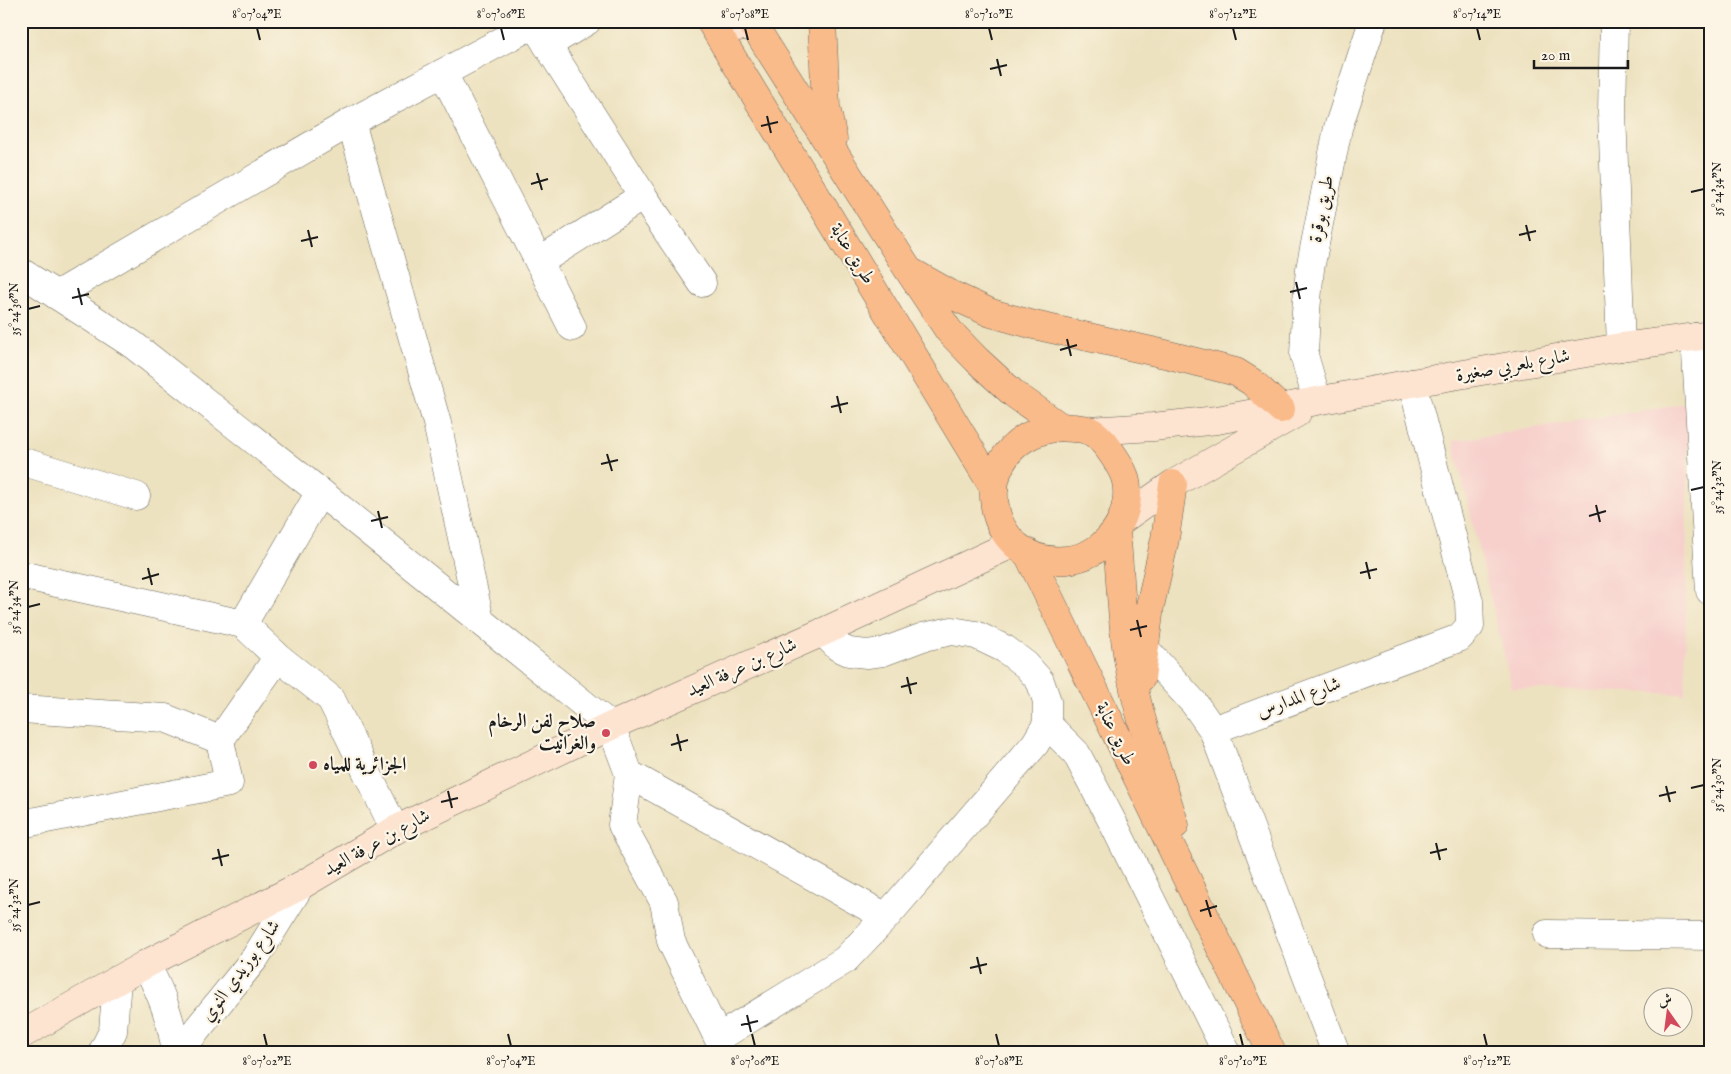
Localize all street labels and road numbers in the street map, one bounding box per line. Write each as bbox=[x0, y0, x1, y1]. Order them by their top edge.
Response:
street label: طريق بوقرة bbox=[1304, 173, 1340, 245]
street label: طريق عنابة bbox=[824, 219, 880, 289]
street label: شارع بلعربي صغيرة bbox=[1454, 344, 1572, 390]
street label: شارع بن عرفة العيد bbox=[683, 633, 802, 705]
street label: شارع المدارس bbox=[1254, 672, 1345, 726]
street label: طريق عنابة bbox=[1089, 698, 1141, 770]
street label: شارع بن عرفة العيد bbox=[319, 804, 436, 884]
street label: شارع بوزيدي النوي bbox=[196, 915, 288, 1028]

